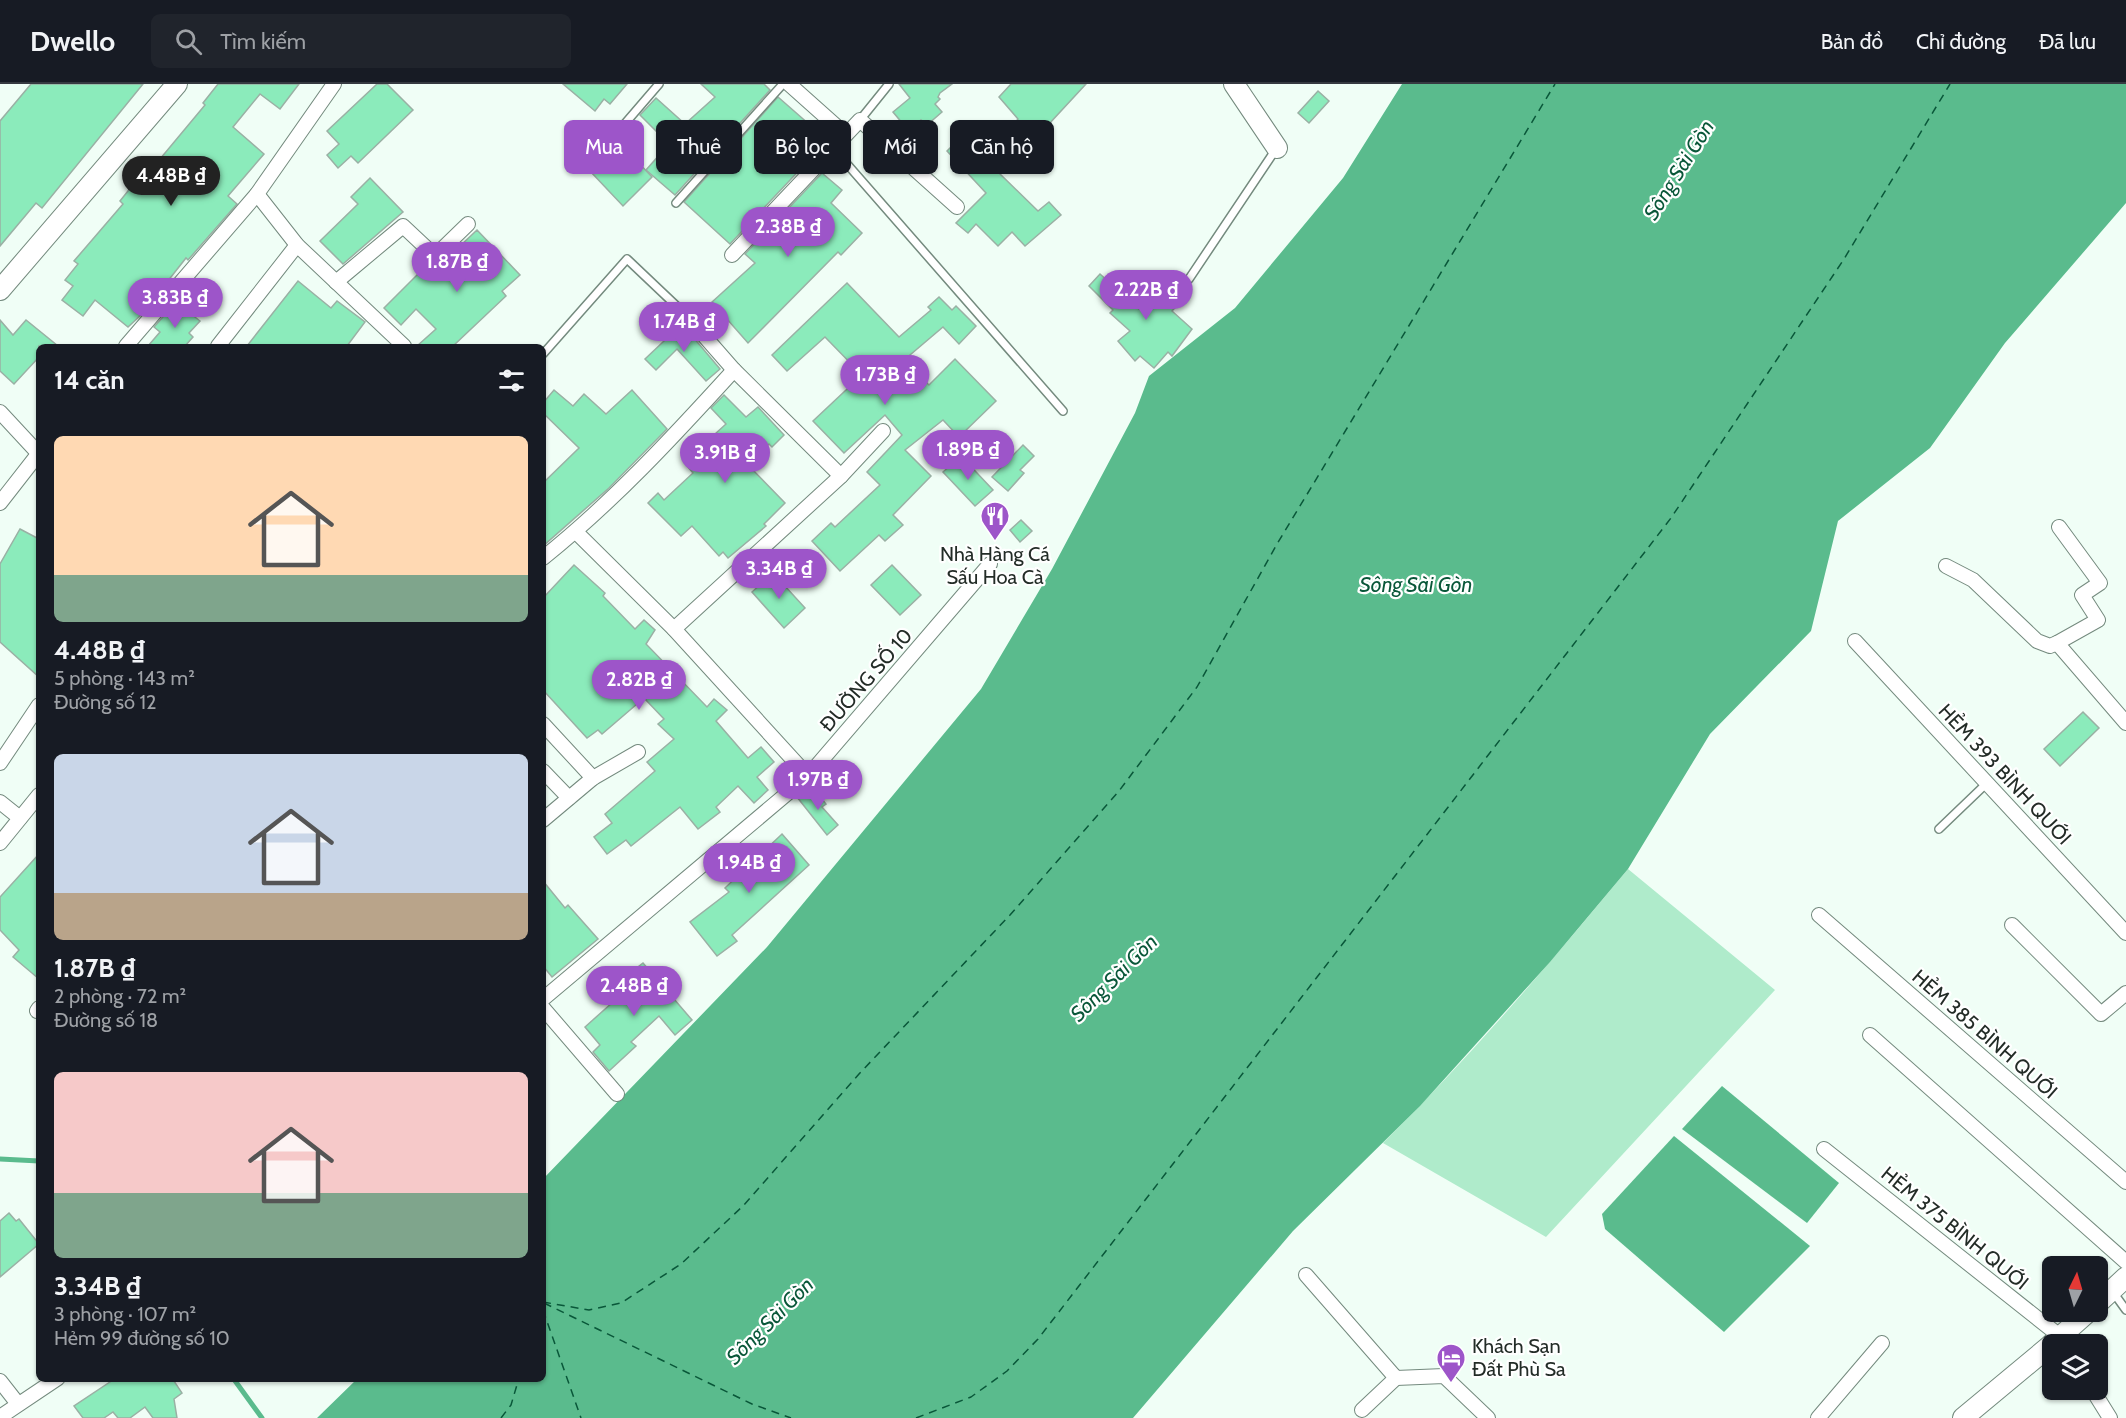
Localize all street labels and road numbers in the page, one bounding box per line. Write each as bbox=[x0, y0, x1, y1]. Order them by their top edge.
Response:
street label: ĐƯỜNG SỐ 10 bbox=[813, 622, 917, 736]
street label: HẺM 393 BÌNH QUỚI bbox=[1934, 699, 2076, 849]
street label: HẺM 385 BÌNH QUỚI bbox=[1908, 964, 2062, 1104]
street label: HẺM 375 BÌNH QUỚI bbox=[1877, 1161, 2033, 1295]

